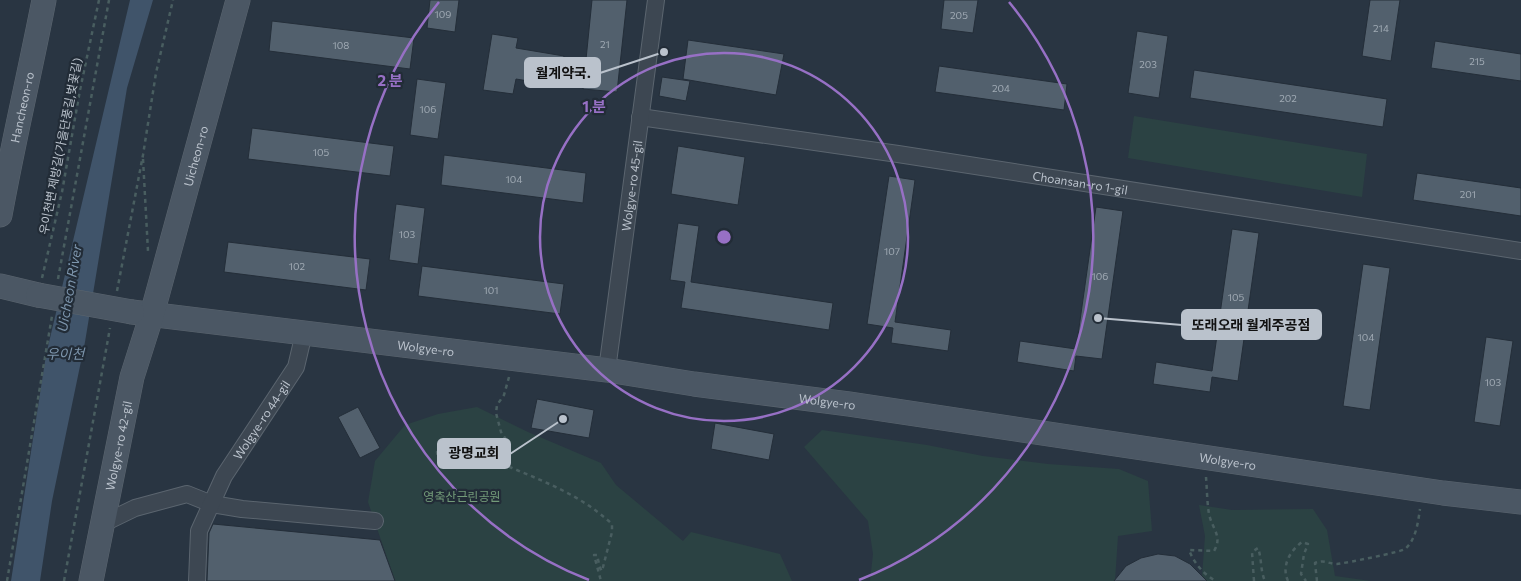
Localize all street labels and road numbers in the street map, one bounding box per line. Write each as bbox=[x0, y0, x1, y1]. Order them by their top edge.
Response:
street label: 우이천변 제방길(가을단풍길,벚꽃길) bbox=[36, 56, 84, 236]
street label: Hancheon-ro bbox=[7, 70, 36, 144]
street label: Uicheon-ro bbox=[180, 124, 210, 188]
street label: Wolgye-ro 45-gil bbox=[618, 139, 644, 232]
street label: Choansan-ro 1-gil bbox=[1032, 168, 1129, 197]
street label: Wolgye-ro bbox=[397, 337, 455, 358]
street label: Wolgye-ro 44-gil bbox=[230, 377, 292, 462]
street label: Wolgye-ro bbox=[798, 391, 857, 412]
street label: Wolgye-ro 42-gil bbox=[102, 400, 134, 492]
street label: Wolgye-ro bbox=[1198, 450, 1257, 472]

